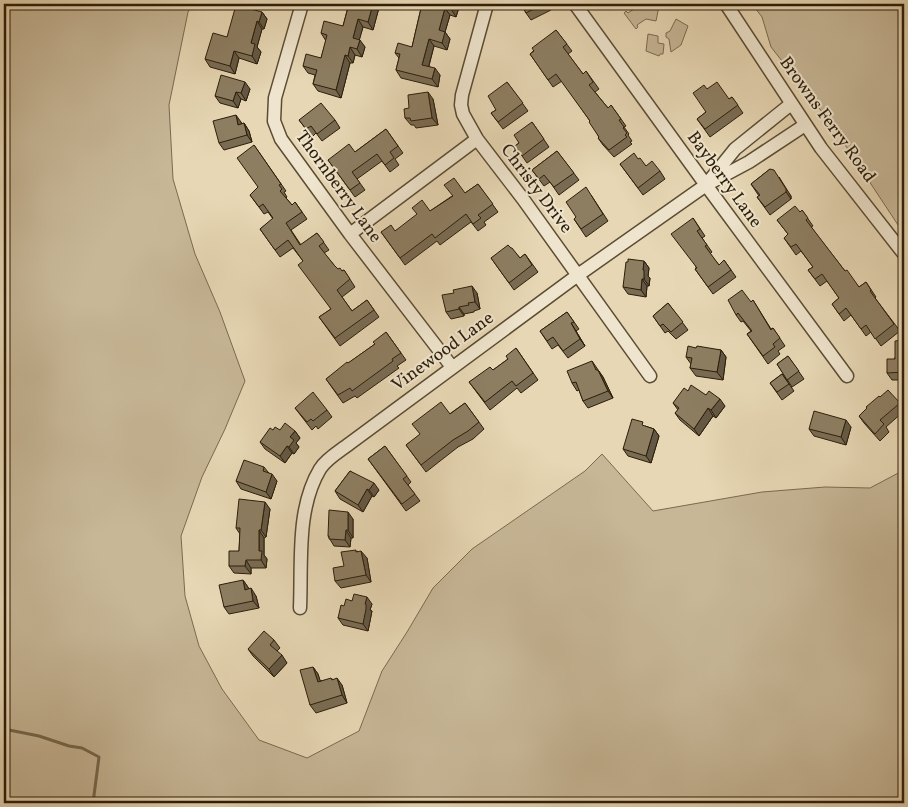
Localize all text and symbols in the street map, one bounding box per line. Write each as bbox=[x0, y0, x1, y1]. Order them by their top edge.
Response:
street label: Browns Ferry Road bbox=[773, 52, 881, 188]
street label: Thornberry Lane bbox=[289, 126, 387, 248]
street label: Bayberry Lane bbox=[680, 127, 768, 233]
street label: Christy Drive bbox=[494, 139, 578, 239]
street label: Vinewood Lane bbox=[387, 306, 499, 398]

